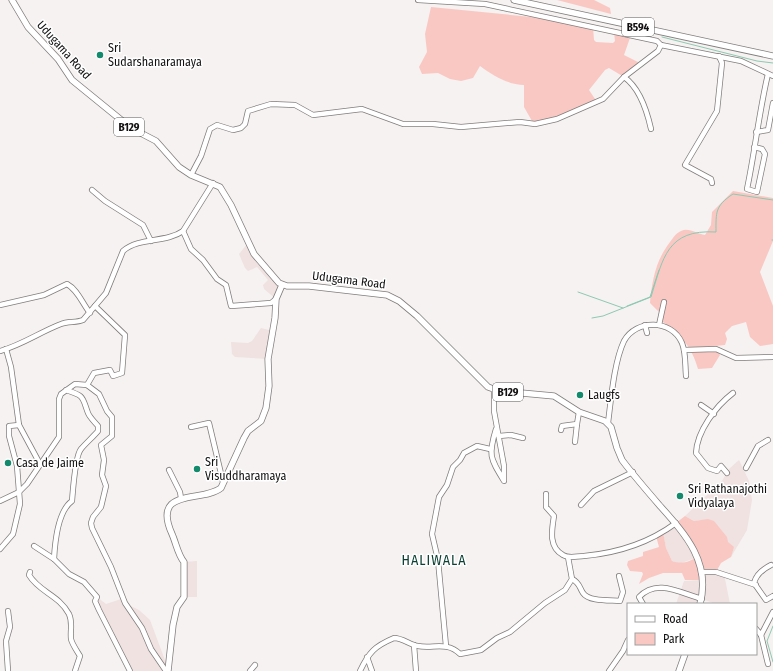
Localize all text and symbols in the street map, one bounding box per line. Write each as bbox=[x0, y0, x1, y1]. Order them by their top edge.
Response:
street label: Udugama Road bbox=[34, 18, 94, 82]
road number: B594 bbox=[622, 18, 654, 36]
place label: Sri Sudarshanaramaya bbox=[108, 41, 202, 69]
marker: Sri Sudarshanaramaya bbox=[95, 50, 105, 60]
road number: B129 bbox=[114, 118, 144, 136]
street label: Udugama Road bbox=[311, 269, 387, 291]
road number: B129 bbox=[493, 383, 523, 401]
place label: Laugfs bbox=[588, 388, 620, 402]
marker: Laugfs bbox=[575, 390, 585, 400]
place label: Sri Visuddharamaya bbox=[205, 455, 286, 483]
place label: Casa de Jaime bbox=[16, 456, 84, 470]
marker: Casa de Jaime bbox=[3, 458, 13, 468]
marker: Sri Visuddharamaya bbox=[192, 464, 202, 474]
place label: Sri Rathanajothi Vidyalaya bbox=[688, 482, 767, 510]
marker: Sri Rathanajothi Vidyalaya bbox=[675, 491, 685, 501]
district label: HALIWALA bbox=[401, 552, 467, 569]
legend bbox=[627, 603, 757, 655]
text: Road bbox=[663, 612, 688, 626]
text: Park bbox=[663, 632, 685, 646]

